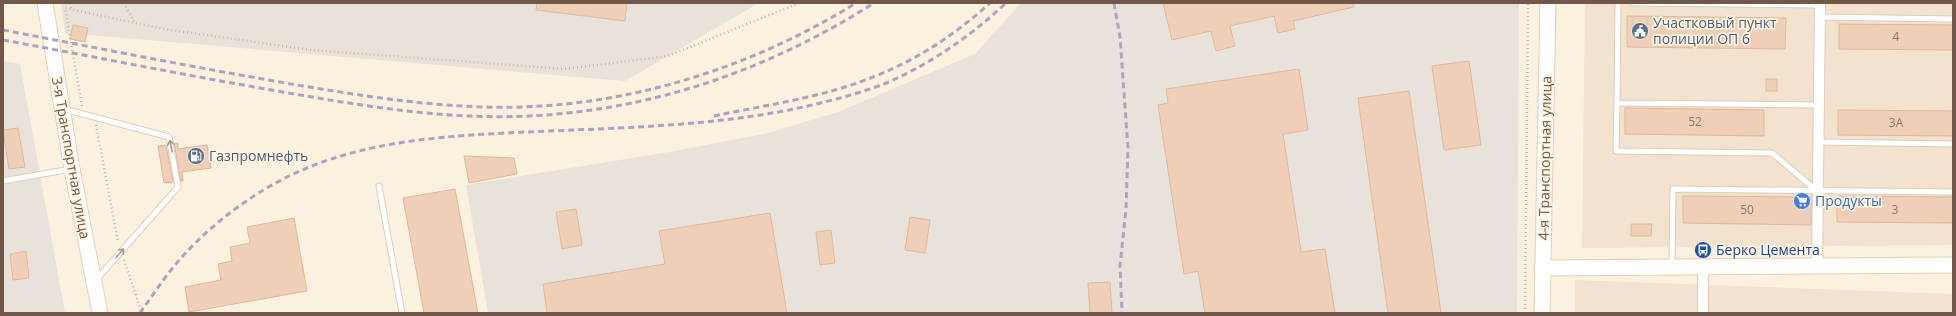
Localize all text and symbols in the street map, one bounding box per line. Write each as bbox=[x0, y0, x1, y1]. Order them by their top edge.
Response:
place label: Участковый пункт полиции ОП 6 bbox=[1653, 13, 1777, 48]
public building icon: Участковый пункт полиции ОП 6 bbox=[1630, 21, 1650, 41]
house number: 4 bbox=[1893, 28, 1900, 45]
street label: 3-я Транспортная улица bbox=[48, 75, 95, 240]
street label: 4-я Транспортная улица bbox=[1534, 76, 1555, 240]
house number: 52 bbox=[1688, 113, 1702, 130]
house number: 3А bbox=[1889, 114, 1904, 131]
one-way arrow bbox=[166, 140, 174, 153]
fuel station icon: Газпромнефть bbox=[186, 146, 206, 166]
place label: Газпромнефть bbox=[209, 146, 308, 165]
supermarket icon: Продукты bbox=[1792, 191, 1812, 211]
place label: Продукты bbox=[1815, 191, 1882, 210]
house number: 50 bbox=[1740, 201, 1754, 218]
house number: 3 bbox=[1892, 201, 1899, 218]
bus stop icon: Берко Цемента bbox=[1693, 240, 1713, 260]
place label: Берко Цемента bbox=[1716, 240, 1820, 259]
one-way arrow bbox=[115, 248, 124, 258]

